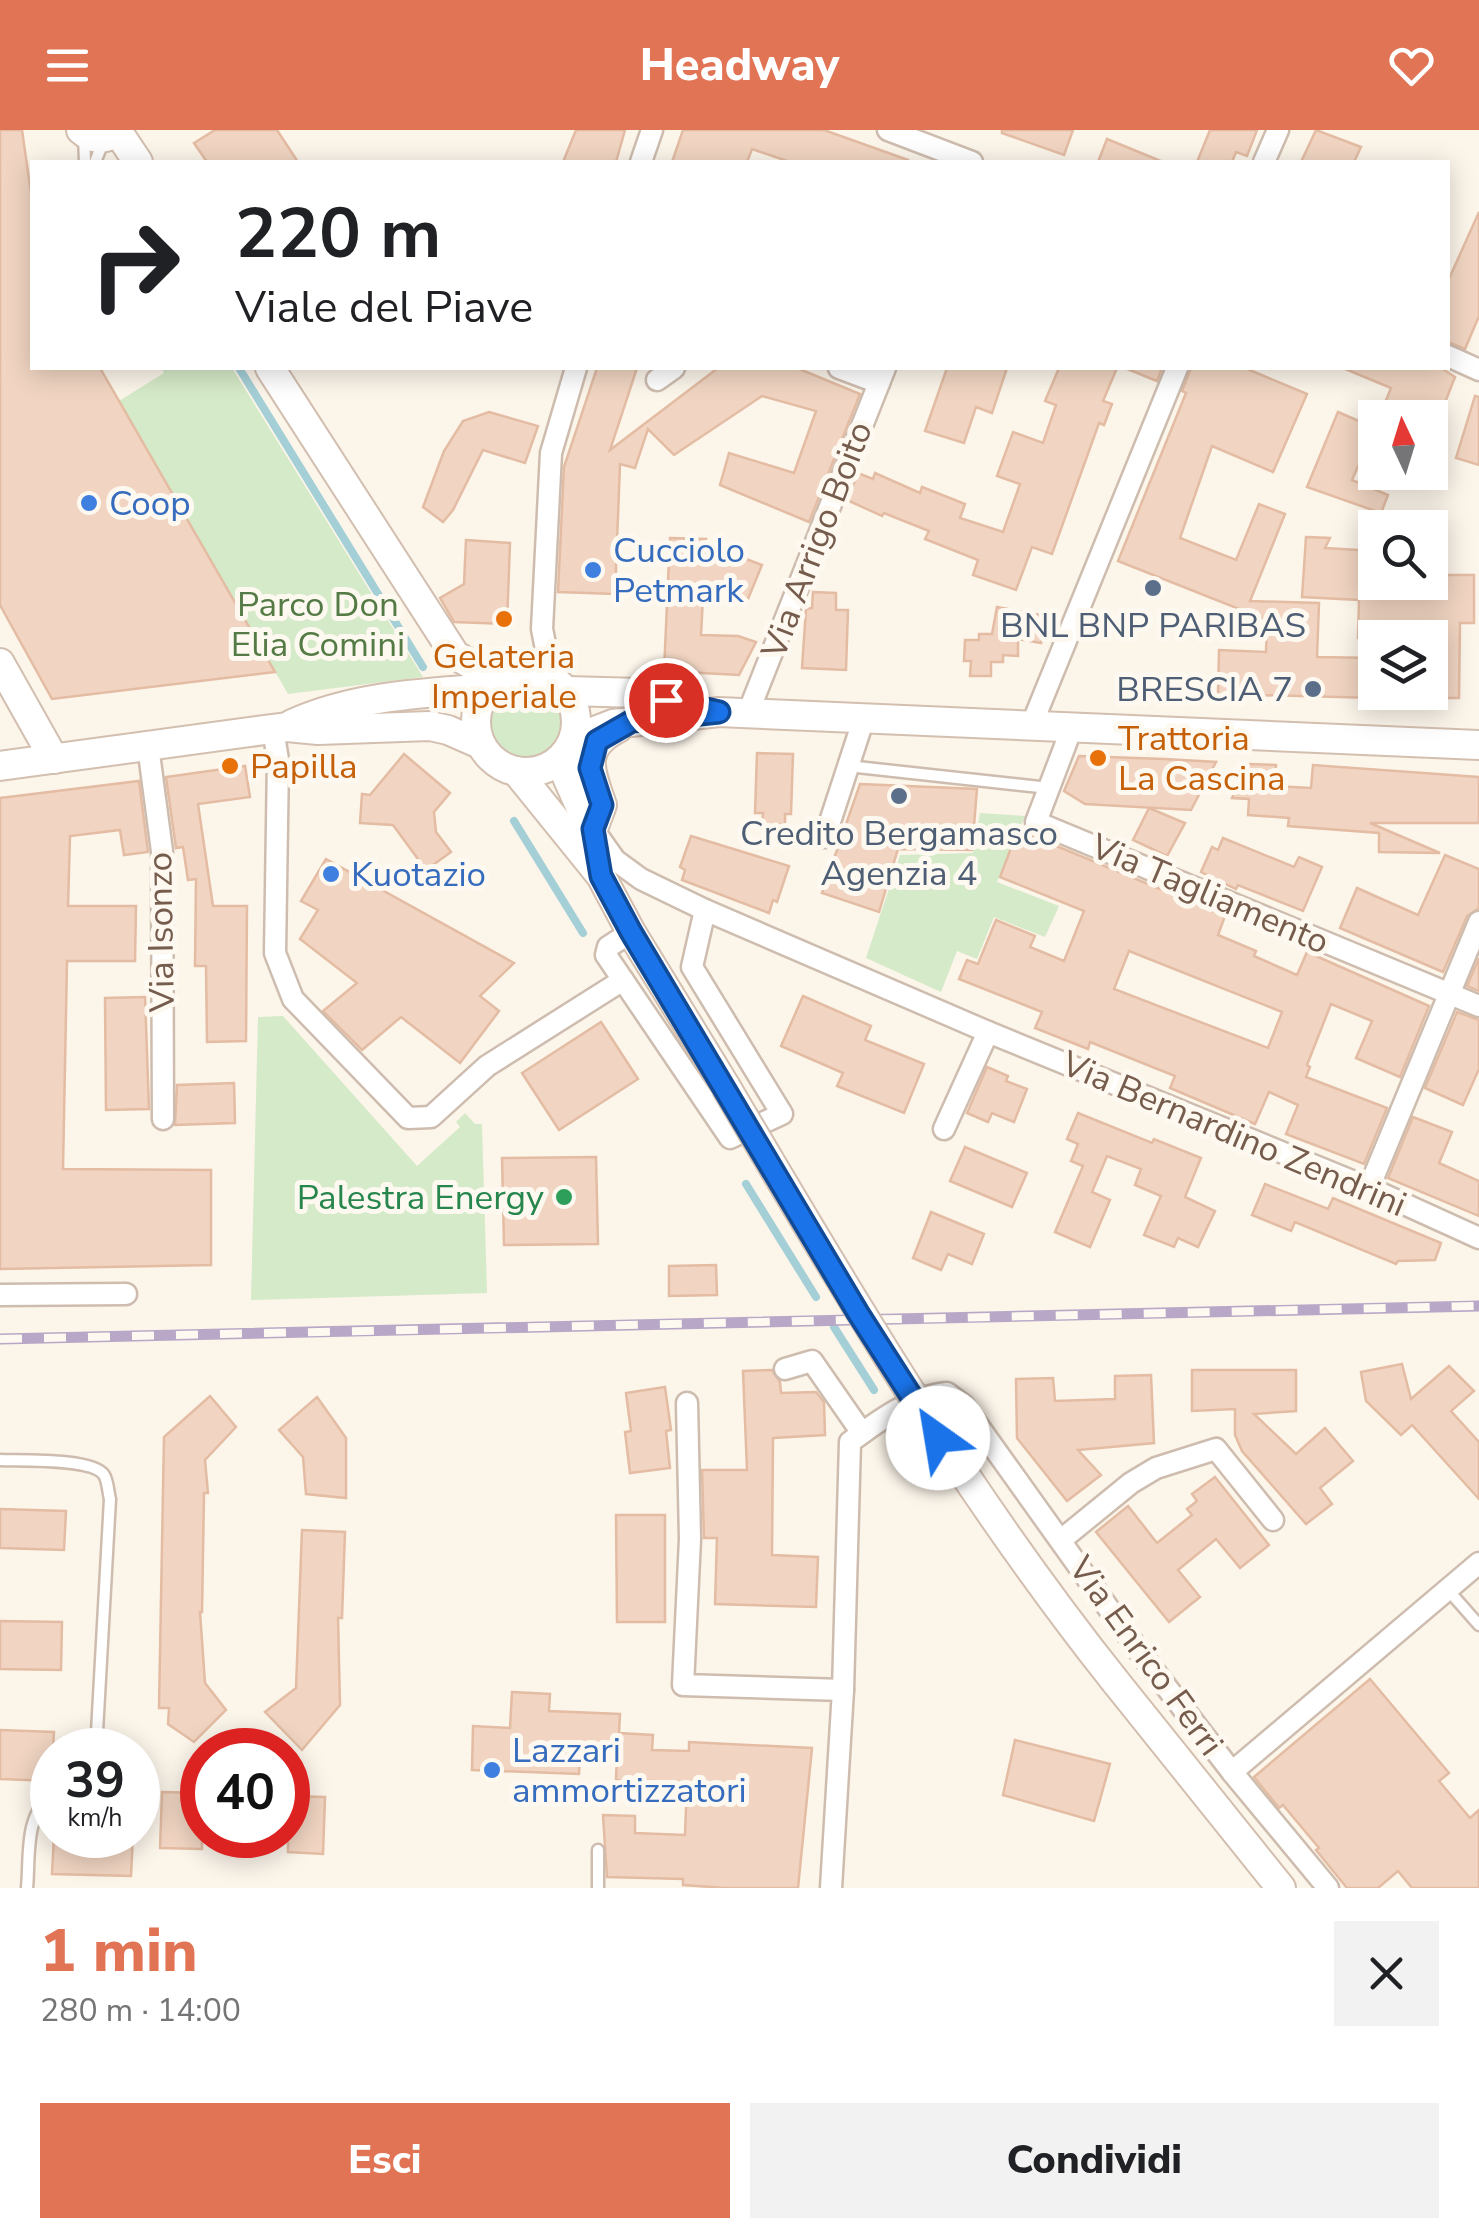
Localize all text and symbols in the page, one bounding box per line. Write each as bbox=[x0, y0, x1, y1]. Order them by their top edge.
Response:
text: Headway bbox=[640, 35, 839, 96]
icon: menu bbox=[40, 38, 95, 93]
icon: heart bbox=[1384, 38, 1439, 93]
text: 220 m bbox=[235, 186, 441, 282]
icon: right bbox=[70, 200, 200, 330]
text: Viale del Piave bbox=[235, 277, 533, 338]
north arrow bbox=[1358, 400, 1448, 490]
map controls bbox=[1358, 400, 1448, 710]
street label: Via Arrigo Boito bbox=[750, 415, 884, 666]
place label: Coop bbox=[109, 480, 191, 527]
marker: Coop bbox=[78, 492, 100, 514]
button: search bbox=[1358, 510, 1448, 600]
place label: Cucciolo Petmark bbox=[613, 527, 745, 614]
marker: Cucciolo Petmark bbox=[582, 559, 604, 581]
marker: BNL BNP PARIBAS bbox=[1142, 577, 1164, 599]
park label: Parco Don Elia Comini bbox=[231, 581, 405, 668]
place label: BNL BNP PARIBAS bbox=[1000, 602, 1306, 649]
marker: Gelateria Imperiale bbox=[493, 608, 515, 630]
button: layers bbox=[1358, 620, 1448, 710]
place label: Gelateria Imperiale bbox=[431, 633, 577, 720]
pin bbox=[624, 658, 709, 743]
place label: BRESCIA 7 bbox=[1116, 666, 1293, 713]
icon: arrive bbox=[639, 673, 694, 728]
marker: BRESCIA 7 bbox=[1302, 678, 1324, 700]
place label: Trattoria La Cascina bbox=[1118, 715, 1286, 802]
place label: Papilla bbox=[250, 743, 358, 790]
marker: Trattoria La Cascina bbox=[1087, 747, 1109, 769]
marker: Papilla bbox=[219, 755, 241, 777]
marker: Credito Bergamasco Agenzia 4 bbox=[888, 785, 910, 807]
place label: Credito Bergamasco Agenzia 4 bbox=[740, 810, 1058, 897]
street label: Via Tagliamento bbox=[1083, 822, 1336, 965]
street label: Via Isonzo bbox=[136, 851, 186, 1014]
place label: Kuotazio bbox=[351, 851, 486, 898]
marker: Kuotazio bbox=[320, 863, 342, 885]
street label: Via Bernardino Zendrini bbox=[1054, 1040, 1413, 1228]
place label: Palestra Energy bbox=[297, 1174, 544, 1221]
marker: Palestra Energy bbox=[553, 1186, 575, 1208]
position arrow bbox=[886, 1386, 990, 1490]
street label: Via Enrico Ferri bbox=[1057, 1546, 1234, 1765]
place label: Lazzari ammortizzatori bbox=[512, 1727, 747, 1814]
speed limit sign: 40 bbox=[180, 1728, 310, 1858]
text: 39 bbox=[65, 1746, 125, 1815]
marker: Lazzari ammortizzatori bbox=[481, 1759, 503, 1781]
text: km/h bbox=[67, 1801, 123, 1835]
text: 1 min bbox=[40, 1910, 198, 1992]
button: close bbox=[1334, 1921, 1439, 2026]
text: 280 m · 14:00 bbox=[40, 1989, 241, 2032]
button: Esci bbox=[40, 2103, 730, 2218]
button: Condividi bbox=[750, 2103, 1439, 2218]

